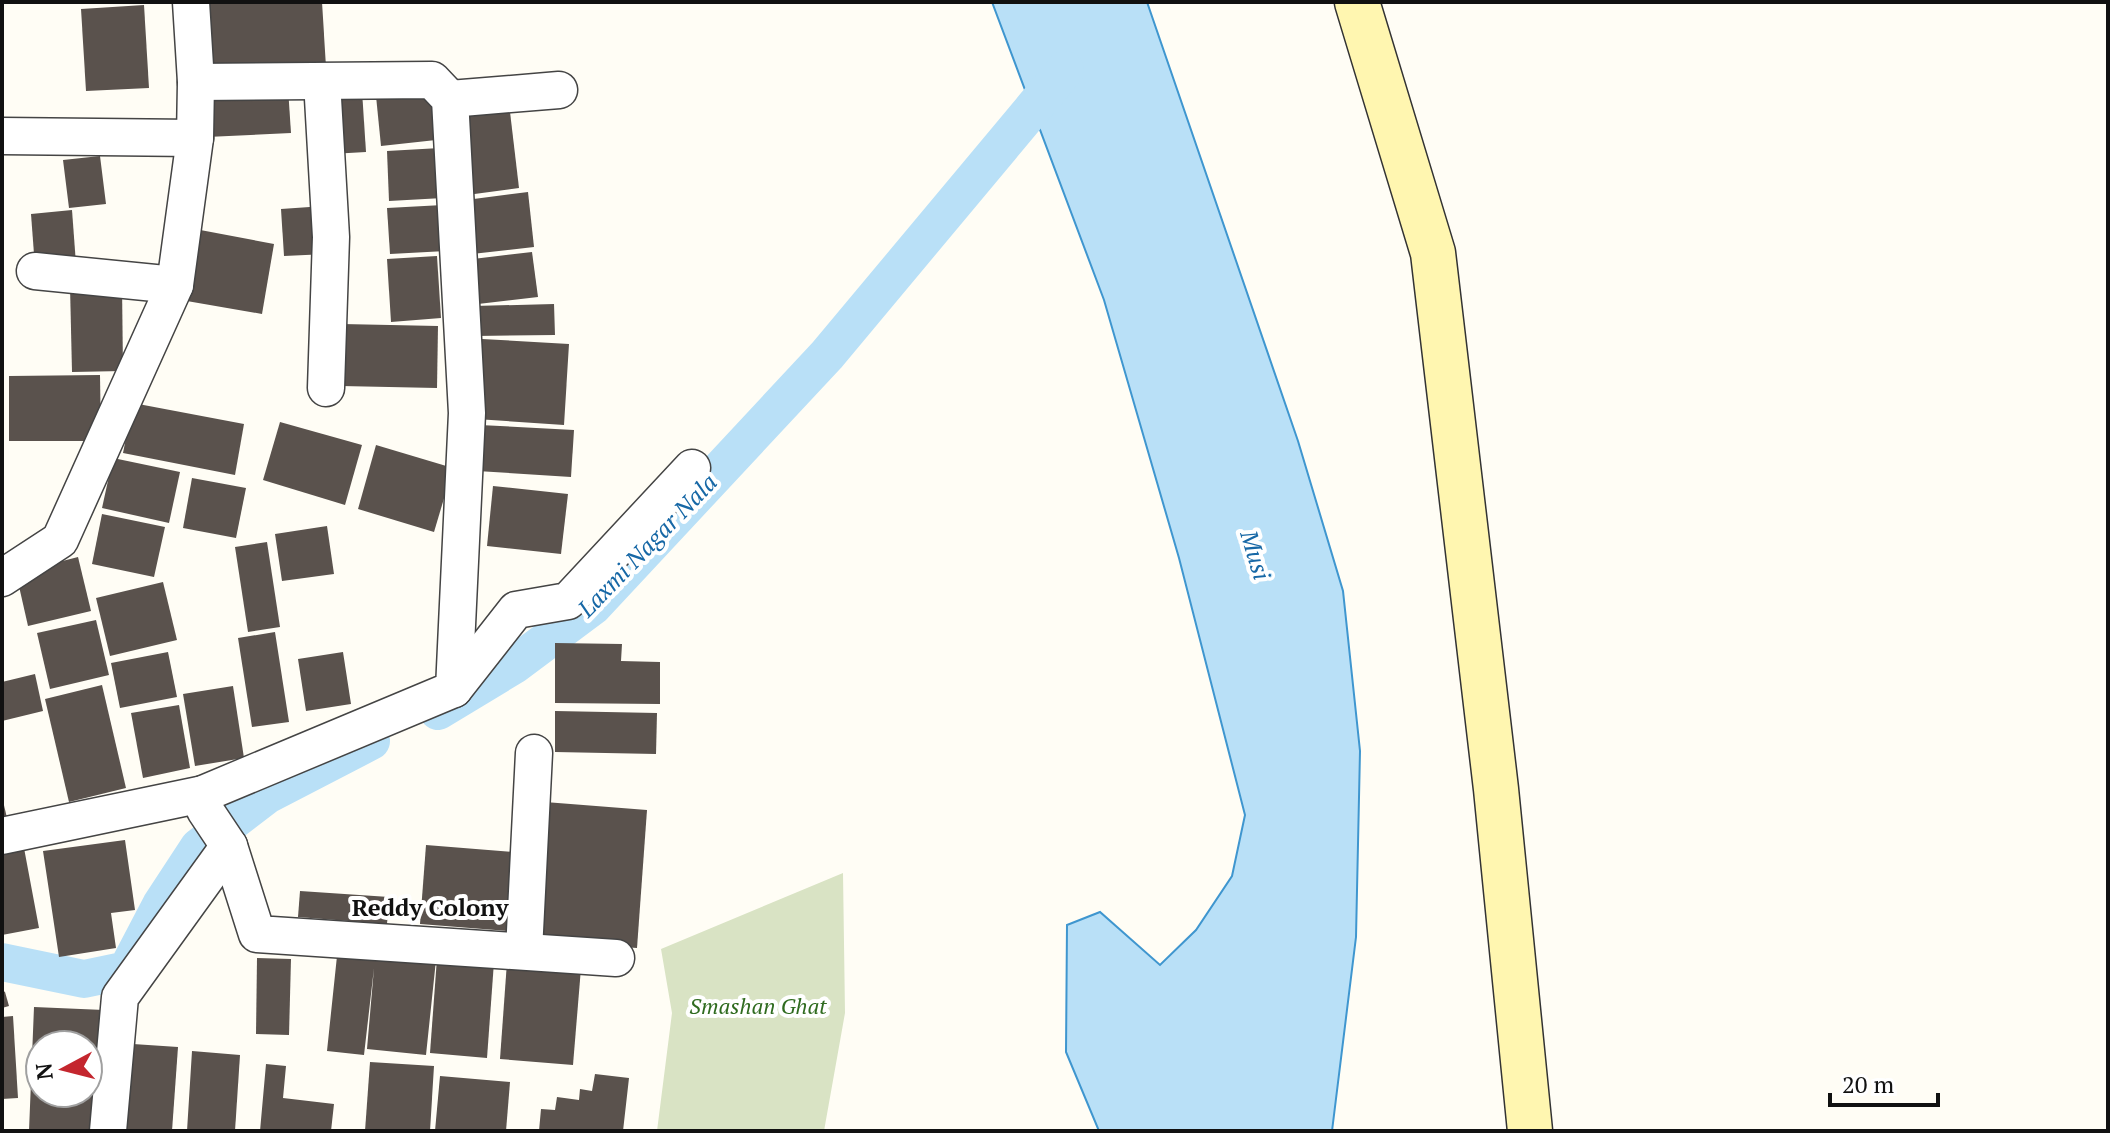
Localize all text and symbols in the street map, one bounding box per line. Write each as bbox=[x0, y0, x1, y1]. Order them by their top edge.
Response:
water label: Laxmi Nagar Nala bbox=[570, 466, 724, 624]
water label: Musi bbox=[1233, 525, 1279, 584]
district label: Reddy Colony bbox=[352, 891, 510, 923]
park label: Smashan Ghat bbox=[689, 991, 827, 1020]
north arrow bbox=[24, 1029, 104, 1109]
scale bar bbox=[1830, 1057, 1938, 1107]
text: N bbox=[28, 1061, 59, 1082]
text: 20 m bbox=[1842, 1068, 1894, 1100]

